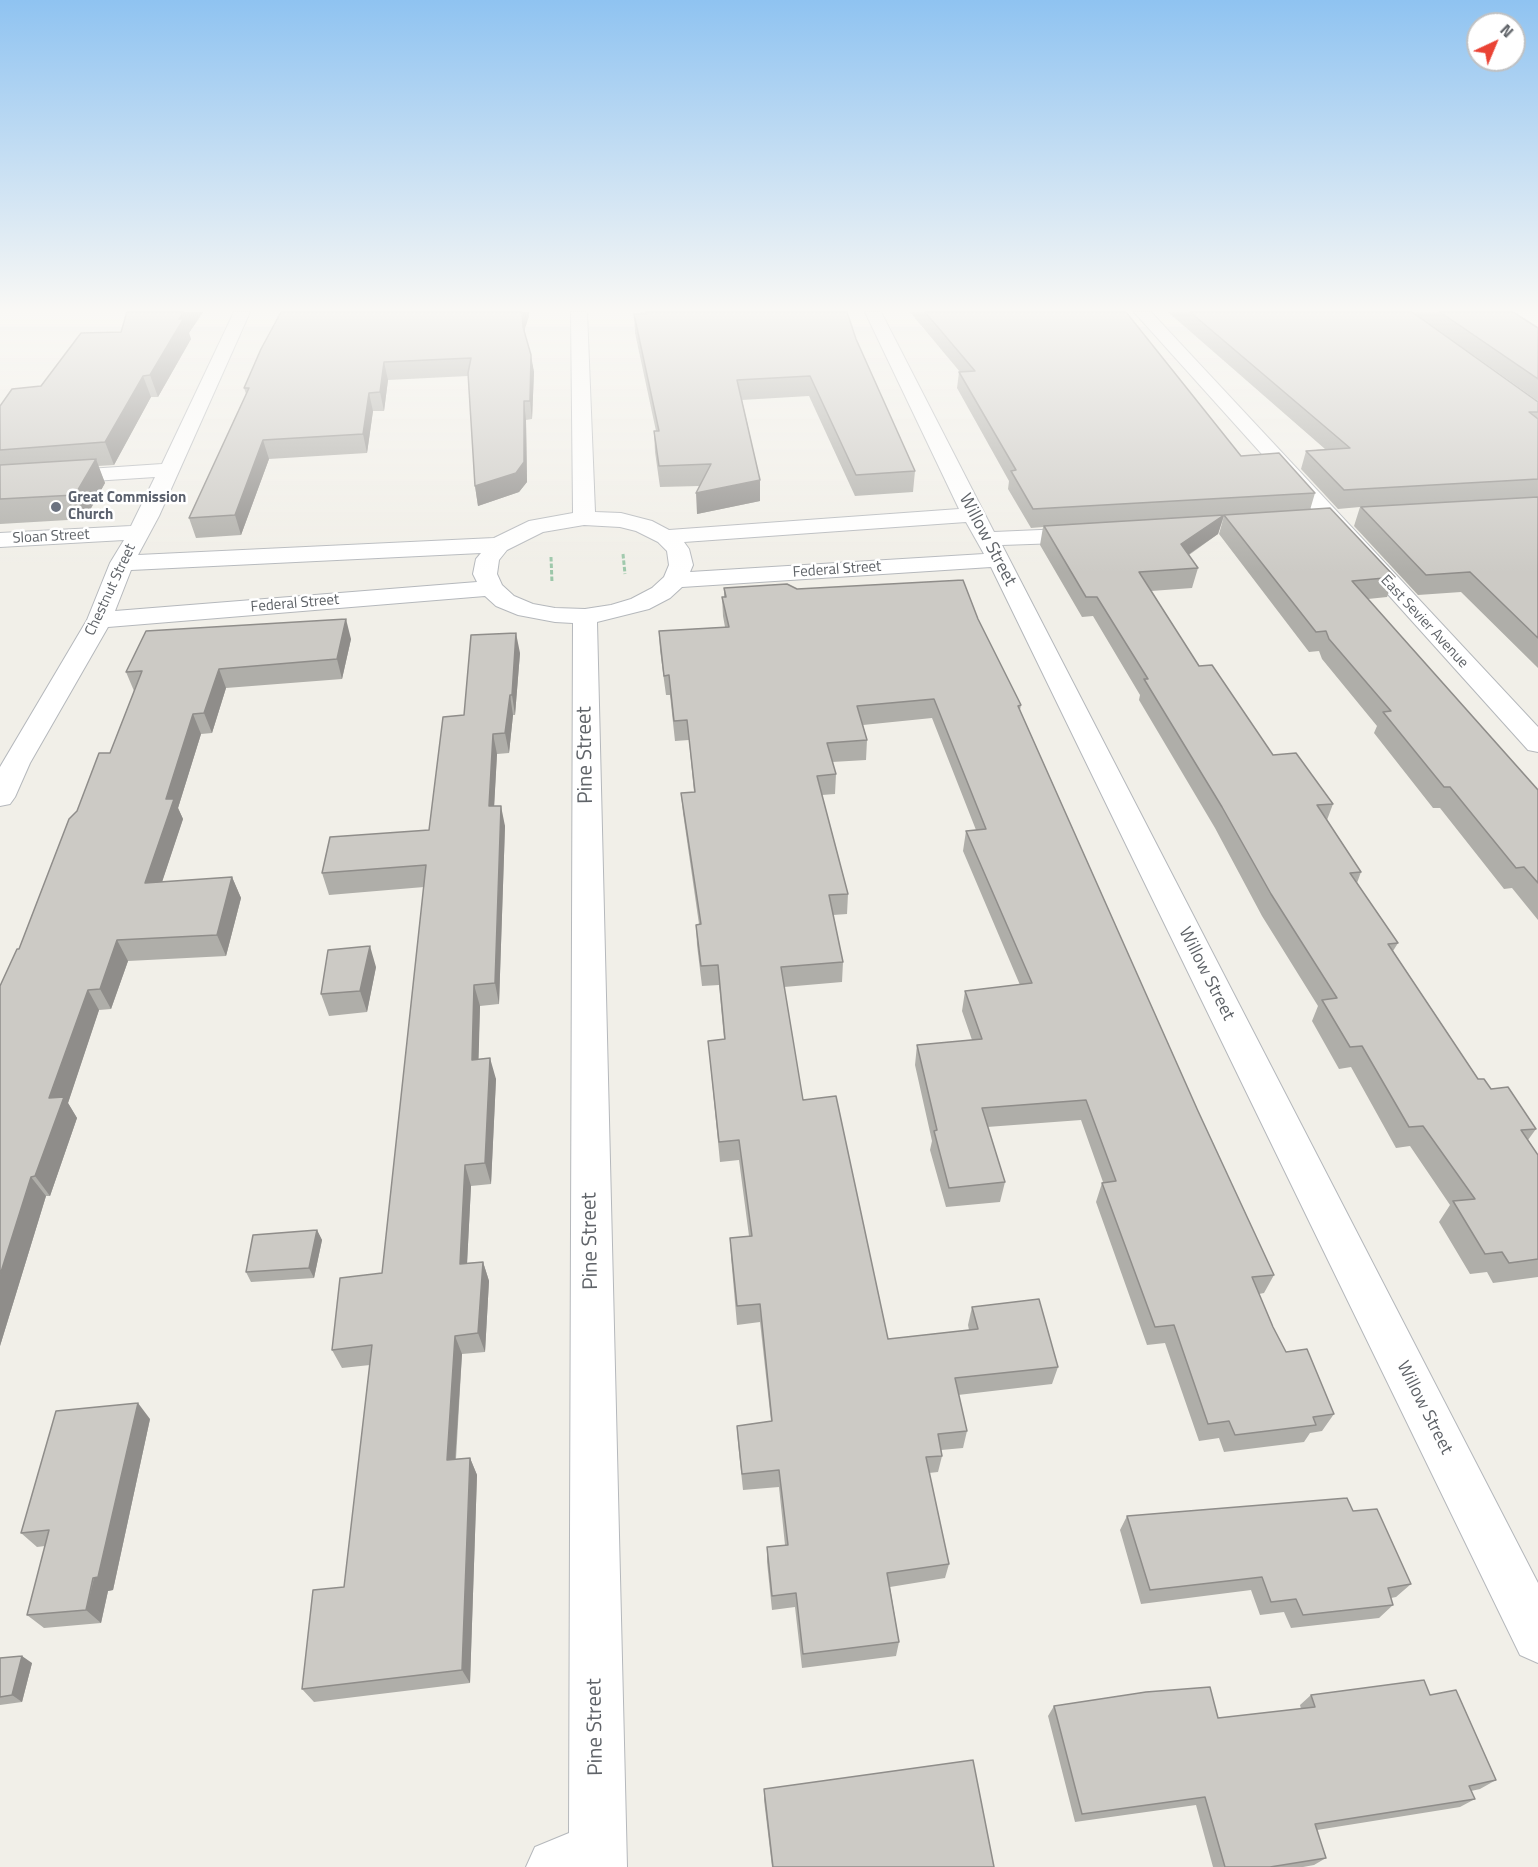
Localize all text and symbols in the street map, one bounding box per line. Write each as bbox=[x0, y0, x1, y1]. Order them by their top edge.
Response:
north arrow bbox=[1466, 12, 1526, 72]
text: N bbox=[1495, 18, 1519, 43]
place label: Great Commission Church bbox=[68, 489, 186, 524]
street label: Willow Street bbox=[954, 490, 1020, 590]
marker: Great Commission Church bbox=[49, 500, 63, 514]
street label: Sloan Street bbox=[12, 526, 90, 548]
street label: Chestnut Street bbox=[82, 541, 140, 639]
street label: Federal Street bbox=[792, 558, 882, 582]
street label: East Sevier Avenue bbox=[1376, 572, 1472, 672]
street label: Federal Street bbox=[250, 591, 340, 617]
street label: Pine Street bbox=[573, 706, 599, 804]
street label: Willow Street bbox=[1173, 924, 1239, 1024]
street label: Pine Street bbox=[578, 1192, 604, 1290]
street label: Willow Street bbox=[1391, 1358, 1457, 1458]
street label: Pine Street bbox=[583, 1678, 609, 1776]

